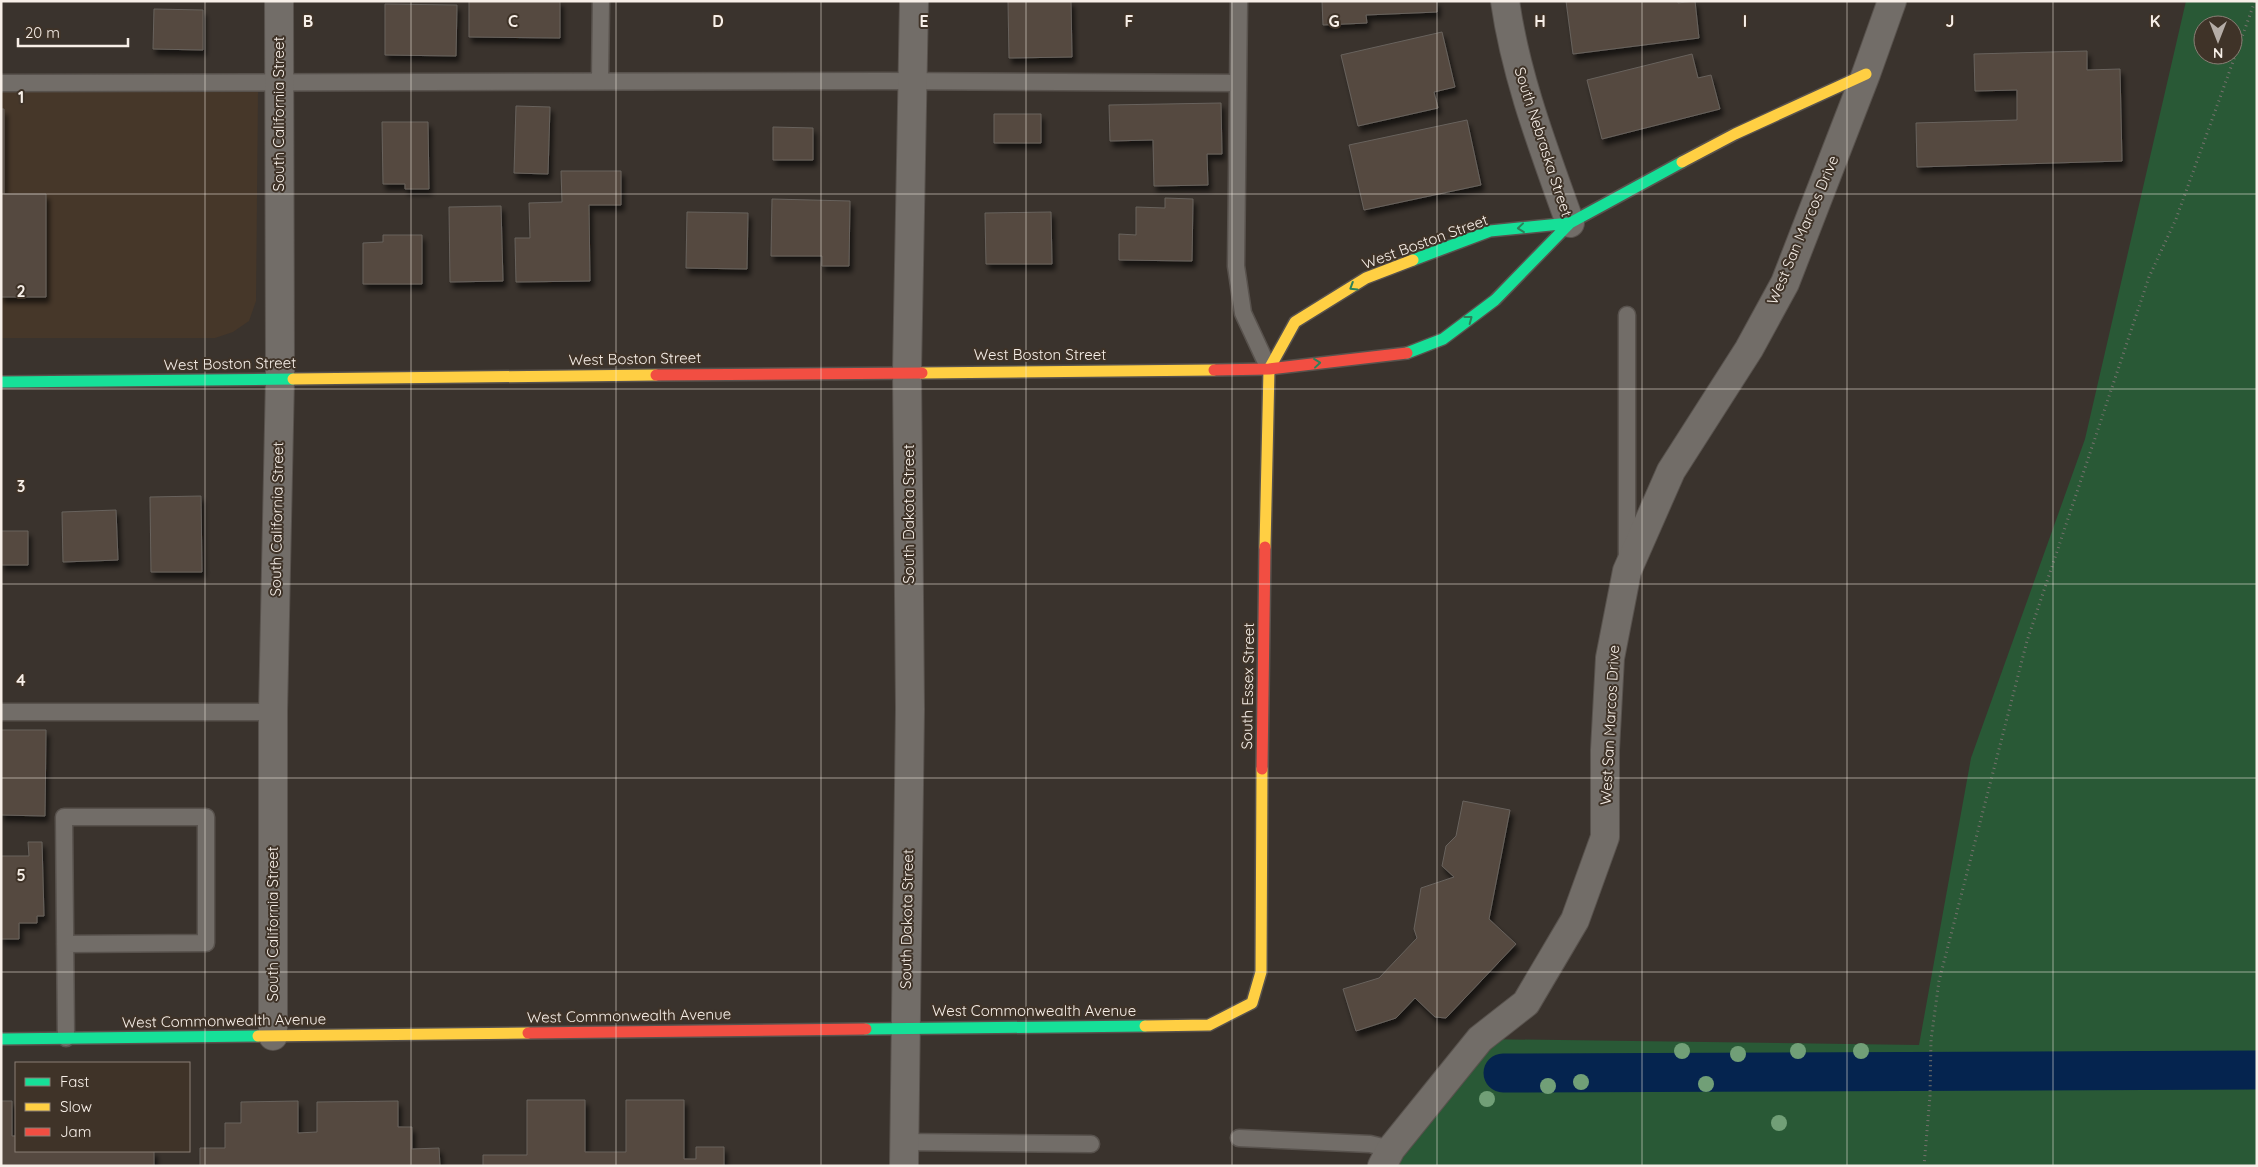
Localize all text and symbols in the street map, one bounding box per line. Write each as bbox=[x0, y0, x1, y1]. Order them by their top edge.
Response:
text: B bbox=[303, 11, 313, 31]
text: C bbox=[508, 11, 518, 31]
text: D bbox=[712, 11, 724, 31]
text: E bbox=[919, 11, 929, 31]
text: F bbox=[1125, 11, 1134, 31]
text: G bbox=[1328, 11, 1340, 31]
text: H bbox=[1534, 11, 1546, 31]
text: I bbox=[1743, 11, 1747, 31]
text: J bbox=[1946, 11, 1954, 31]
text: K bbox=[2150, 11, 2160, 31]
scale bar bbox=[18, 15, 128, 47]
north arrow bbox=[2193, 15, 2243, 65]
text: 20 m bbox=[25, 23, 60, 42]
street label: South California Street bbox=[269, 36, 288, 192]
text: N bbox=[2213, 44, 2223, 62]
street label: South Nebraska Street bbox=[1510, 65, 1577, 219]
text: 1 bbox=[18, 87, 24, 107]
street label: West San Marcos Drive bbox=[1762, 152, 1843, 307]
street label: West Boston Street bbox=[1359, 210, 1490, 273]
one-way arrow bbox=[1517, 222, 1525, 233]
one-way arrow bbox=[1349, 280, 1358, 290]
text: 2 bbox=[16, 281, 26, 301]
one-way arrow bbox=[1464, 316, 1473, 325]
street label: West Boston Street bbox=[974, 345, 1106, 364]
street label: West Boston Street bbox=[569, 348, 701, 369]
street label: West Boston Street bbox=[164, 353, 296, 374]
one-way arrow bbox=[1313, 358, 1321, 369]
street label: South California Street bbox=[266, 441, 287, 597]
street label: South Dakota Street bbox=[899, 444, 918, 584]
text: 3 bbox=[17, 476, 25, 496]
street label: South Essex Street bbox=[1237, 622, 1258, 750]
street label: West San Marcos Drive bbox=[1596, 644, 1623, 805]
text: 4 bbox=[16, 670, 26, 690]
street label: South California Street bbox=[263, 846, 282, 1002]
street label: South Dakota Street bbox=[896, 849, 917, 989]
text: 5 bbox=[16, 865, 26, 885]
street label: West Commonwealth Avenue bbox=[932, 1001, 1136, 1020]
street label: West Commonwealth Avenue bbox=[527, 1004, 731, 1027]
street label: West Commonwealth Avenue bbox=[122, 1009, 326, 1032]
legend bbox=[15, 1062, 190, 1152]
text: Fast bbox=[60, 1072, 89, 1091]
text: Slow bbox=[60, 1097, 92, 1116]
text: Jam bbox=[60, 1122, 91, 1141]

